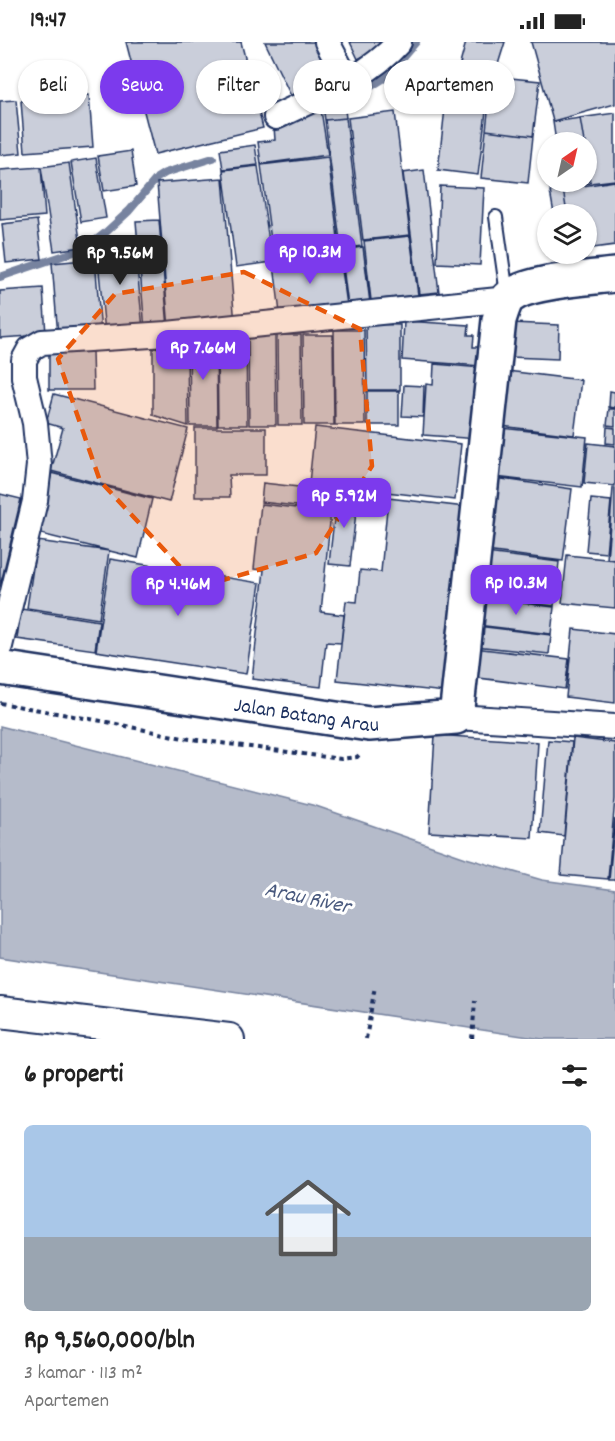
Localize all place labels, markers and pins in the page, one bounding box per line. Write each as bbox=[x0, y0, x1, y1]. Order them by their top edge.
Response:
pin: Rp 10.3M bbox=[248, 234, 372, 285]
pin: Rp 9.56M bbox=[58, 235, 182, 286]
pin: Rp 7.66M bbox=[141, 330, 265, 381]
pin: Rp 5.92M bbox=[282, 478, 406, 529]
pin: Rp 10.3M bbox=[454, 565, 578, 616]
pin: Rp 4.46M bbox=[116, 566, 240, 617]

